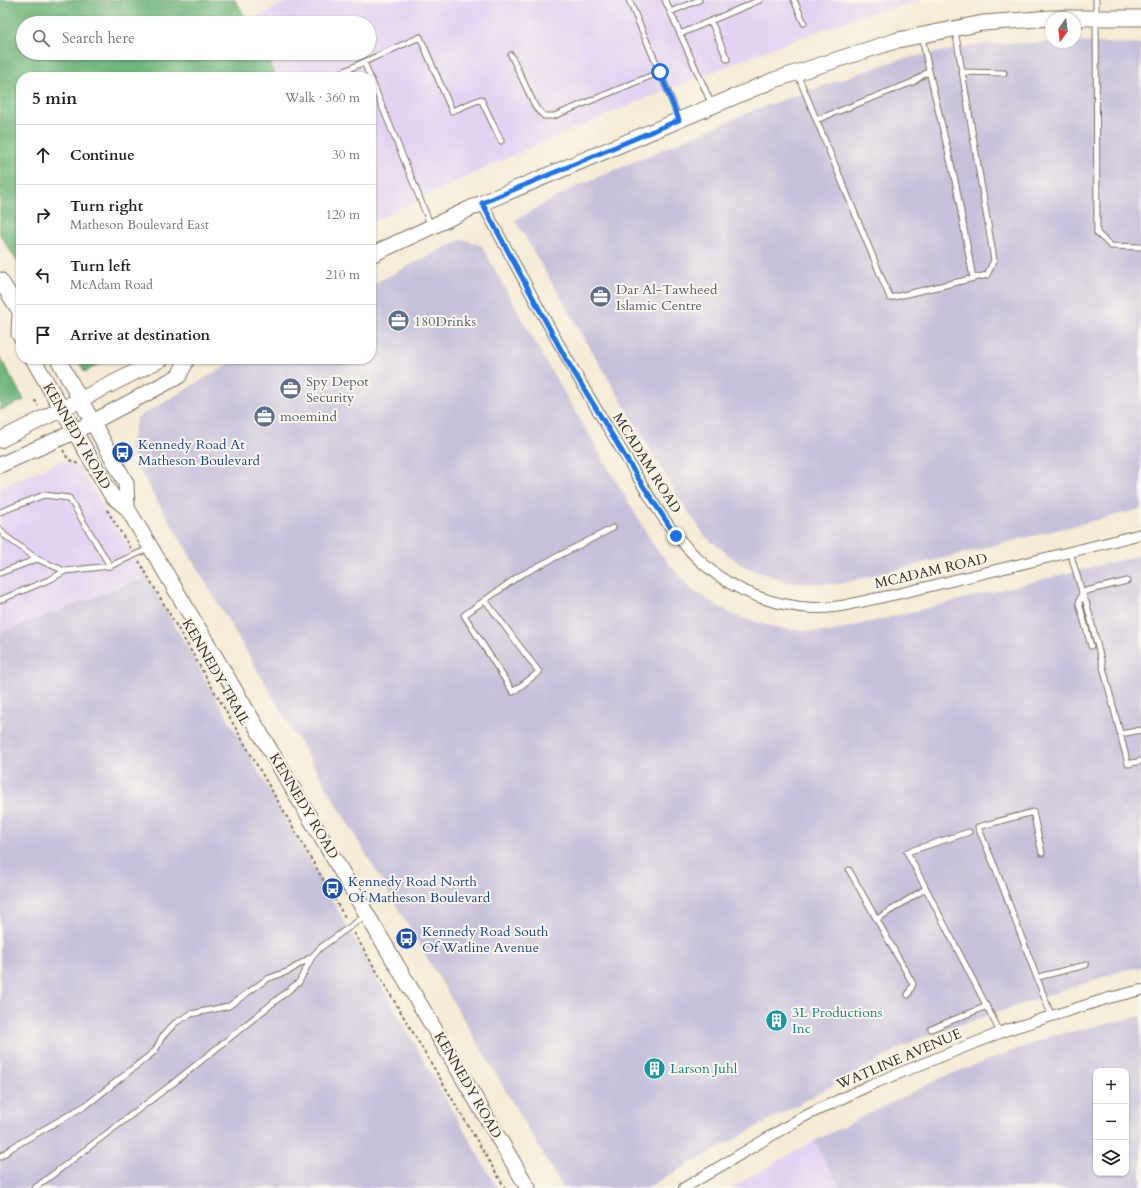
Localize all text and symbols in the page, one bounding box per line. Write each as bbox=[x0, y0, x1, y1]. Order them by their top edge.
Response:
north arrow bbox=[1045, 12, 1081, 48]
search box bbox=[16, 16, 376, 60]
icon: search bbox=[30, 27, 52, 49]
text: Search here bbox=[62, 28, 135, 48]
route start bbox=[651, 63, 669, 81]
text: 5 min bbox=[32, 87, 77, 110]
text: Walk · 360 m bbox=[285, 89, 360, 107]
icon: ahead bbox=[32, 144, 54, 166]
text: Continue bbox=[70, 145, 135, 165]
text: 30 m bbox=[332, 146, 360, 164]
text: Turn right bbox=[70, 196, 143, 216]
icon: right bbox=[32, 204, 54, 226]
text: 120 m bbox=[326, 206, 360, 224]
text: Matheson Boulevard East bbox=[70, 216, 209, 234]
text: Turn left bbox=[70, 256, 131, 276]
icon: left bbox=[32, 264, 54, 286]
text: 210 m bbox=[326, 266, 360, 284]
text: McAdam Road bbox=[70, 276, 153, 294]
place label: Dar Al-Tawheed Islamic Centre bbox=[616, 280, 718, 315]
office icon: Dar Al-Tawheed Islamic Centre bbox=[587, 284, 613, 310]
office icon: 180Drinks bbox=[385, 308, 411, 334]
place label: 180Drinks bbox=[414, 312, 476, 331]
icon: arrive bbox=[32, 324, 54, 346]
text: Arrive at destination bbox=[70, 325, 210, 345]
place label: Spy Depot Security bbox=[306, 372, 369, 407]
office icon: Spy Depot Security bbox=[278, 376, 304, 402]
street label: KENNEDY ROAD bbox=[39, 379, 115, 493]
office icon: moemind bbox=[252, 403, 278, 429]
place label: moemind bbox=[280, 407, 337, 426]
street label: MCADAM ROAD bbox=[608, 409, 686, 517]
place label: Kennedy Road At Matheson Boulevard bbox=[138, 435, 261, 470]
bus stop icon: Kennedy Road At Matheson Boulevard bbox=[110, 439, 136, 465]
route end bbox=[667, 527, 685, 545]
street label: MCADAM ROAD bbox=[873, 549, 989, 593]
street label: KENNEDY TRAIL bbox=[178, 615, 255, 729]
street label: KENNEDY ROAD bbox=[265, 750, 343, 862]
place label: Kennedy Road North Of Matheson Boulevard bbox=[348, 872, 491, 907]
bus stop icon: Kennedy Road North Of Matheson Boulevard bbox=[319, 876, 345, 902]
place label: Kennedy Road South Of Watline Avenue bbox=[422, 922, 549, 957]
bus stop icon: Kennedy Road South Of Watline Avenue bbox=[393, 926, 419, 952]
place label: 3L Productions Inc bbox=[792, 1003, 883, 1038]
building icon: 3L Productions Inc bbox=[763, 1007, 789, 1033]
street label: WATLINE AVENUE bbox=[833, 1024, 965, 1094]
street label: KENNEDY ROAD bbox=[430, 1028, 506, 1142]
building icon: Larson Juhl bbox=[642, 1055, 668, 1081]
place label: Larson Juhl bbox=[670, 1059, 738, 1078]
map controls bbox=[1093, 1068, 1129, 1176]
button: + bbox=[1093, 1068, 1129, 1104]
button: − bbox=[1093, 1104, 1129, 1140]
button: layers bbox=[1093, 1140, 1129, 1176]

